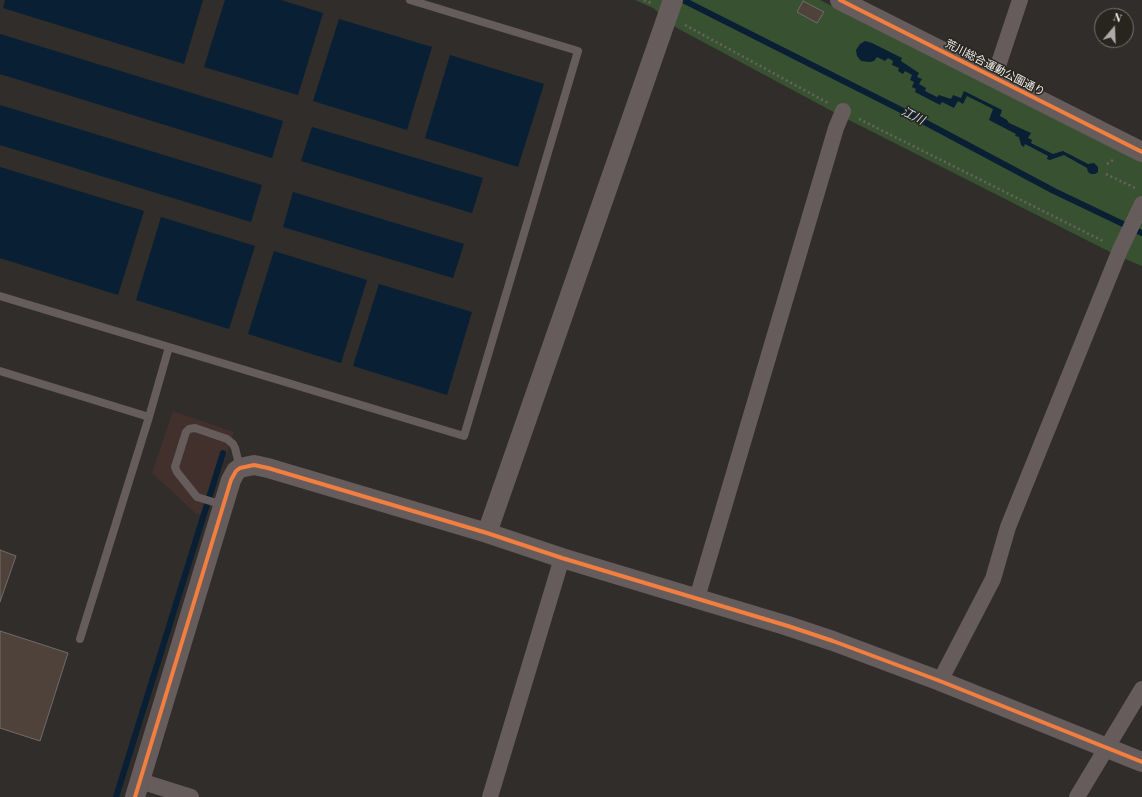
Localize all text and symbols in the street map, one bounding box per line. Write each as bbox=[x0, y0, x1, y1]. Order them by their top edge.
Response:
north arrow bbox=[1094, 8, 1134, 48]
text: N bbox=[1112, 9, 1124, 26]
street label: 荒川総合運動公園通り bbox=[943, 37, 1047, 99]
water label: 江川 bbox=[899, 104, 927, 128]

